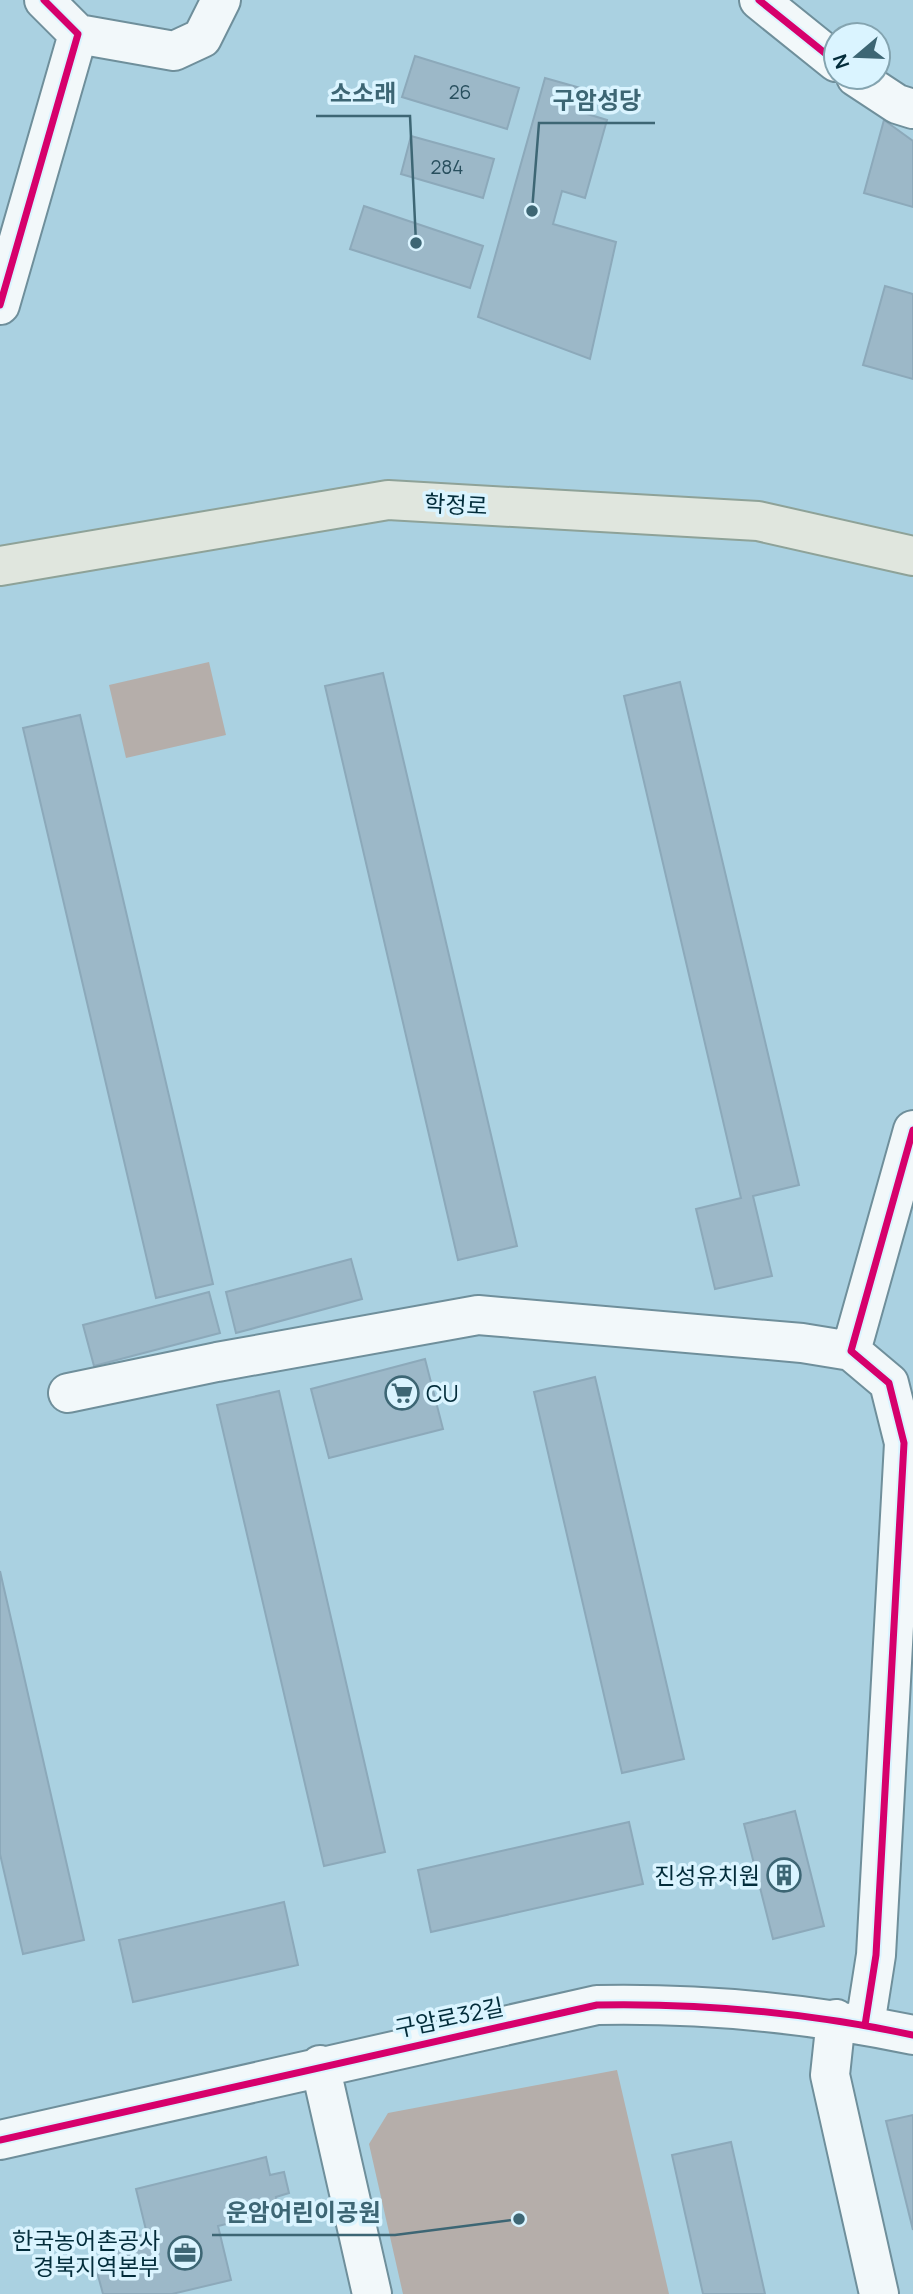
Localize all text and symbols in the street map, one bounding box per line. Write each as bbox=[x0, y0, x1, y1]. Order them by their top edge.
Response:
north arrow bbox=[822, 21, 892, 91]
text: N bbox=[826, 51, 855, 72]
callout: 소소래 bbox=[316, 71, 410, 116]
text: 소소래 bbox=[330, 76, 396, 109]
callout: 구암성당 bbox=[539, 78, 655, 123]
house number: 26 bbox=[449, 79, 471, 105]
text: 구암성당 bbox=[553, 83, 641, 116]
house number: 284 bbox=[430, 154, 464, 180]
street label: 학정로 bbox=[423, 486, 489, 522]
supermarket icon: CU bbox=[383, 1374, 421, 1412]
place label: CU bbox=[426, 1377, 459, 1409]
building icon: 진성유치원 bbox=[765, 1856, 803, 1894]
place label: 진성유치원 bbox=[654, 1859, 760, 1891]
street label: 구암로32길 bbox=[392, 1990, 506, 2044]
callout: 운암어린이공원 bbox=[212, 2190, 395, 2235]
text: 운암어린이공원 bbox=[226, 2195, 380, 2228]
place label: 한국농어촌공사 경북지역본부 bbox=[12, 2224, 160, 2282]
office icon: 한국농어촌공사 경북지역본부 bbox=[166, 2234, 204, 2272]

